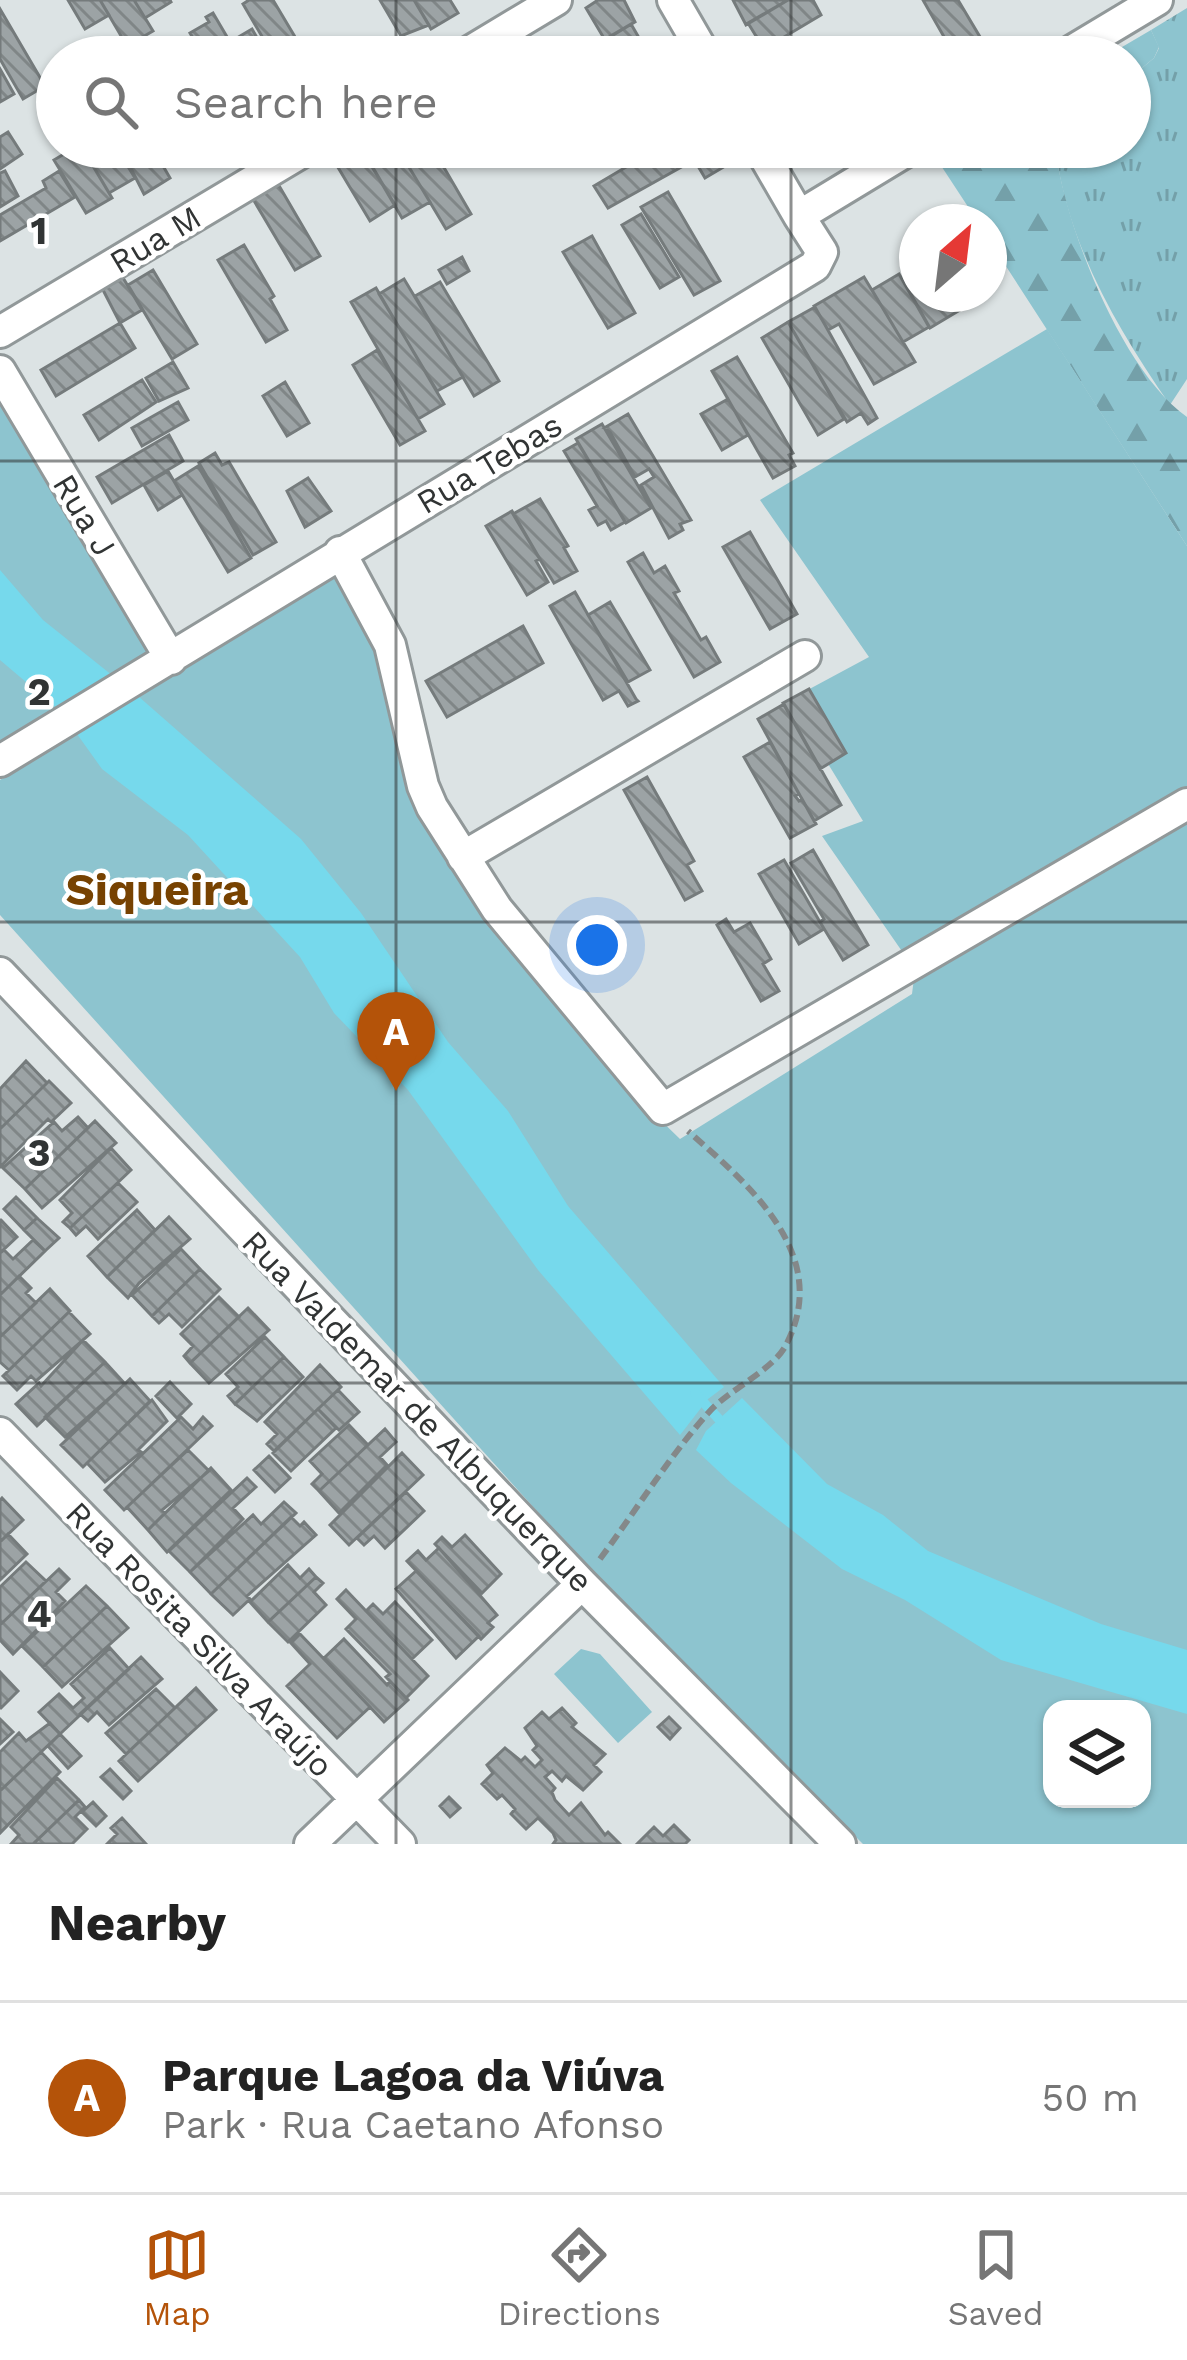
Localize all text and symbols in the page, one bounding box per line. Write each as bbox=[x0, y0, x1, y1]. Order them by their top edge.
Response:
search box bbox=[36, 36, 1151, 168]
icon: search bbox=[78, 69, 144, 135]
text: Search here bbox=[174, 76, 438, 129]
street label: Rua M bbox=[103, 197, 208, 282]
north arrow bbox=[899, 204, 1007, 312]
text: 1 bbox=[31, 208, 47, 253]
street label: Rua Tebas bbox=[410, 405, 569, 522]
street label: Rua J bbox=[45, 467, 124, 563]
text: 2 bbox=[27, 669, 51, 714]
district label: Siqueira bbox=[66, 863, 248, 916]
your location bbox=[567, 915, 627, 975]
pin: A bbox=[357, 992, 435, 1091]
text: 3 bbox=[27, 1130, 51, 1175]
street label: Rua Valdemar de Albuquerque bbox=[234, 1222, 601, 1600]
street label: Rua Rosita Silva Araújo bbox=[58, 1494, 341, 1785]
text: 4 bbox=[26, 1591, 52, 1636]
map controls bbox=[1043, 1700, 1151, 1808]
button: layers bbox=[1043, 1700, 1151, 1808]
text: Nearby bbox=[48, 1893, 226, 1952]
text: Parque Lagoa da Viúva bbox=[162, 2049, 664, 2102]
text: A bbox=[74, 2075, 100, 2120]
text: 50 m bbox=[1042, 2075, 1139, 2120]
text: Park · Rua Caetano Afonso bbox=[162, 2102, 664, 2147]
tab: Map bbox=[143, 2222, 211, 2333]
tab: Directions bbox=[498, 2222, 661, 2333]
tab: Saved bbox=[948, 2222, 1044, 2333]

